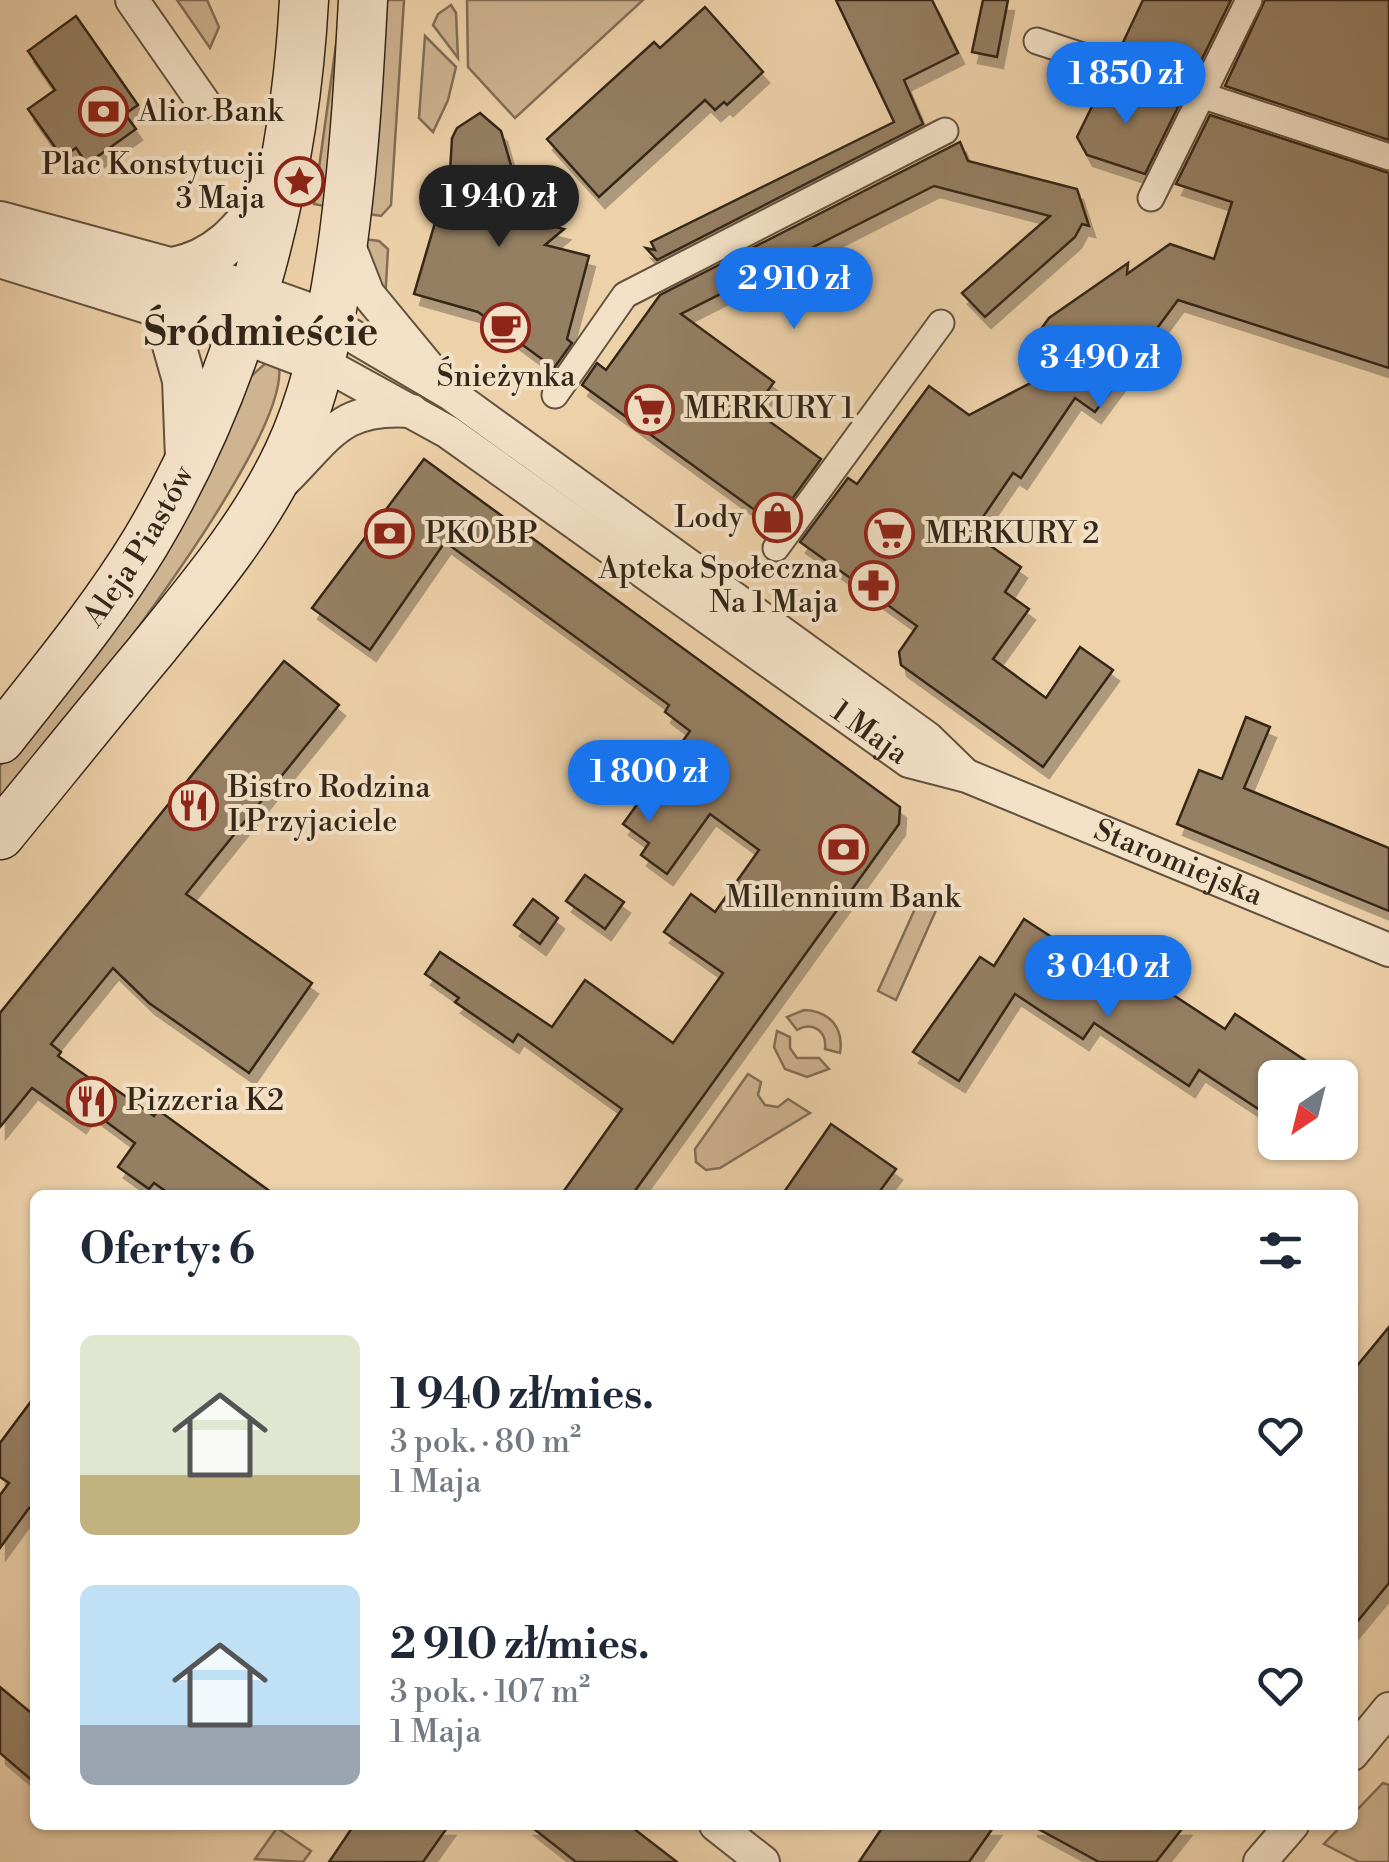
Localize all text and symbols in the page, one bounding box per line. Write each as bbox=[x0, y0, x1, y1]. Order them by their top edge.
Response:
pin: 1 850 zł bbox=[1023, 42, 1229, 127]
text: 1 850 zł bbox=[1069, 54, 1183, 94]
bank icon: Alior Bank bbox=[77, 86, 129, 138]
place label: Alior Bank bbox=[137, 93, 285, 131]
place label: Plac Konstytucji 3 Maja bbox=[41, 146, 266, 218]
place icon: Plac Konstytucji 3 Maja bbox=[274, 156, 326, 208]
pin: 1 940 zł bbox=[396, 165, 602, 250]
text: 1 940 zł bbox=[441, 177, 557, 217]
pin: 2 910 zł bbox=[691, 247, 897, 332]
text: 2 910 zł bbox=[738, 259, 850, 299]
cafe icon: Śnieżynka bbox=[480, 302, 532, 354]
district label: Śródmieście bbox=[144, 304, 378, 358]
pin: 3 490 zł bbox=[997, 326, 1203, 411]
text: 3 490 zł bbox=[1040, 338, 1160, 378]
place label: Śnieżynka bbox=[437, 356, 576, 396]
supermarket icon: MERKURY 1 bbox=[623, 383, 675, 435]
place label: MERKURY 1 bbox=[684, 390, 854, 428]
street label: Aleja Piastów bbox=[74, 458, 203, 635]
shop icon: Lody bbox=[752, 492, 804, 544]
place label: Lody bbox=[674, 499, 743, 537]
bank icon: PKO BP bbox=[364, 508, 416, 560]
supermarket icon: MERKURY 2 bbox=[864, 508, 916, 560]
place label: PKO BP bbox=[425, 515, 538, 553]
place label: MERKURY 2 bbox=[925, 515, 1099, 553]
place label: Apteka Społeczna Na 1 Maja bbox=[598, 550, 839, 622]
pharmacy icon: Apteka Społeczna Na 1 Maja bbox=[847, 560, 899, 612]
street label: 1 Maja bbox=[824, 692, 916, 774]
pin: 1 800 zł bbox=[546, 740, 752, 825]
text: 1 800 zł bbox=[590, 752, 708, 792]
place label: Bistro Rodzina I Przyjaciele bbox=[227, 769, 431, 841]
restaurant icon: Bistro Rodzina I Przyjaciele bbox=[167, 779, 219, 831]
street label: Staromiejska bbox=[1088, 811, 1269, 915]
bank icon: Millennium Bank bbox=[817, 823, 869, 875]
place label: Millennium Bank bbox=[726, 879, 962, 917]
pin: 3 040 zł bbox=[1005, 935, 1211, 1020]
text: 3 040 zł bbox=[1046, 947, 1170, 987]
north arrow bbox=[1258, 1060, 1358, 1160]
map controls bbox=[1258, 1060, 1358, 1160]
restaurant icon: Pizzeria K2 bbox=[65, 1075, 117, 1127]
place label: Pizzeria K2 bbox=[126, 1082, 284, 1120]
icon: filters bbox=[1253, 1223, 1308, 1278]
text: Oferty: 6 bbox=[80, 1224, 255, 1277]
text: 1 940 zł/mies. bbox=[390, 1369, 654, 1422]
icon: home bbox=[160, 1375, 280, 1495]
icon: heart bbox=[1253, 1408, 1308, 1463]
text: 3 pok. · 80 m² bbox=[390, 1422, 581, 1462]
text: 1 Maja bbox=[390, 1462, 481, 1502]
text: 2 910 zł/mies. bbox=[390, 1619, 649, 1672]
icon: home bbox=[160, 1625, 280, 1745]
icon: heart bbox=[1253, 1658, 1308, 1713]
text: 3 pok. · 107 m² bbox=[390, 1672, 590, 1712]
text: 1 Maja bbox=[390, 1712, 481, 1752]

